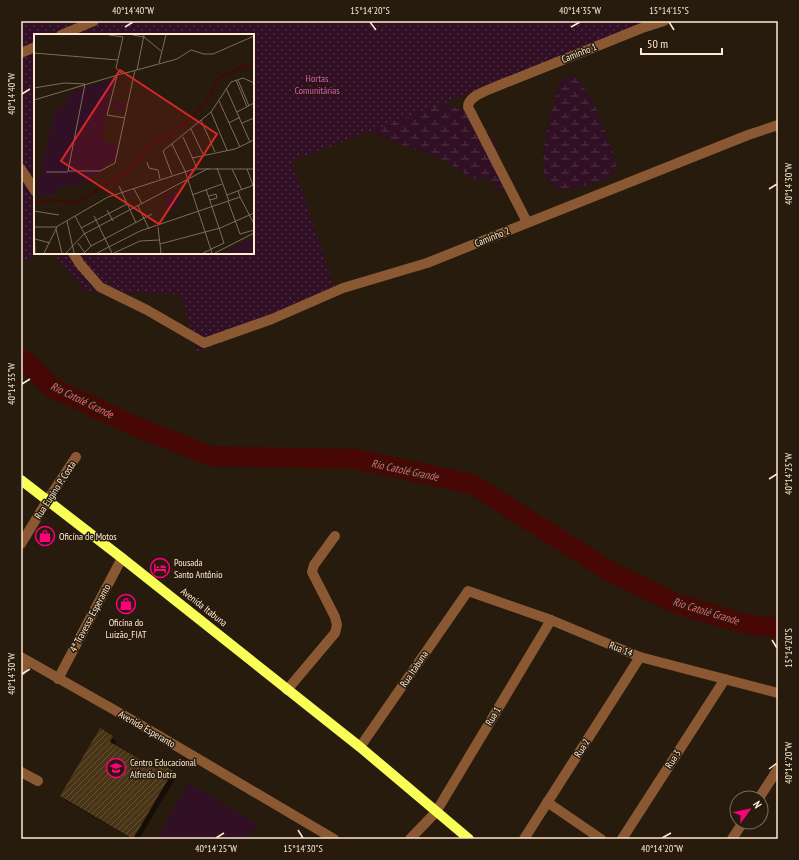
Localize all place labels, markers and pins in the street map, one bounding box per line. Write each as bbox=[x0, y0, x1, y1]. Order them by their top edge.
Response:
shop icon: Oficína de Motos bbox=[34, 525, 56, 547]
place label: Oficína de Motos bbox=[59, 530, 117, 543]
place label: Pousada Santo Antônio bbox=[174, 556, 223, 581]
hotel icon: Pousada Santo Antônio bbox=[149, 557, 171, 579]
shop icon: Oficína do Luizão_FIAT bbox=[115, 593, 137, 615]
place label: Oficína do Luizão_FIAT bbox=[106, 616, 147, 641]
place label: Centro Educacional Alfredo Dutra bbox=[130, 756, 197, 781]
school or university icon: Centro Educacional Alfredo Dutra bbox=[105, 757, 127, 779]

